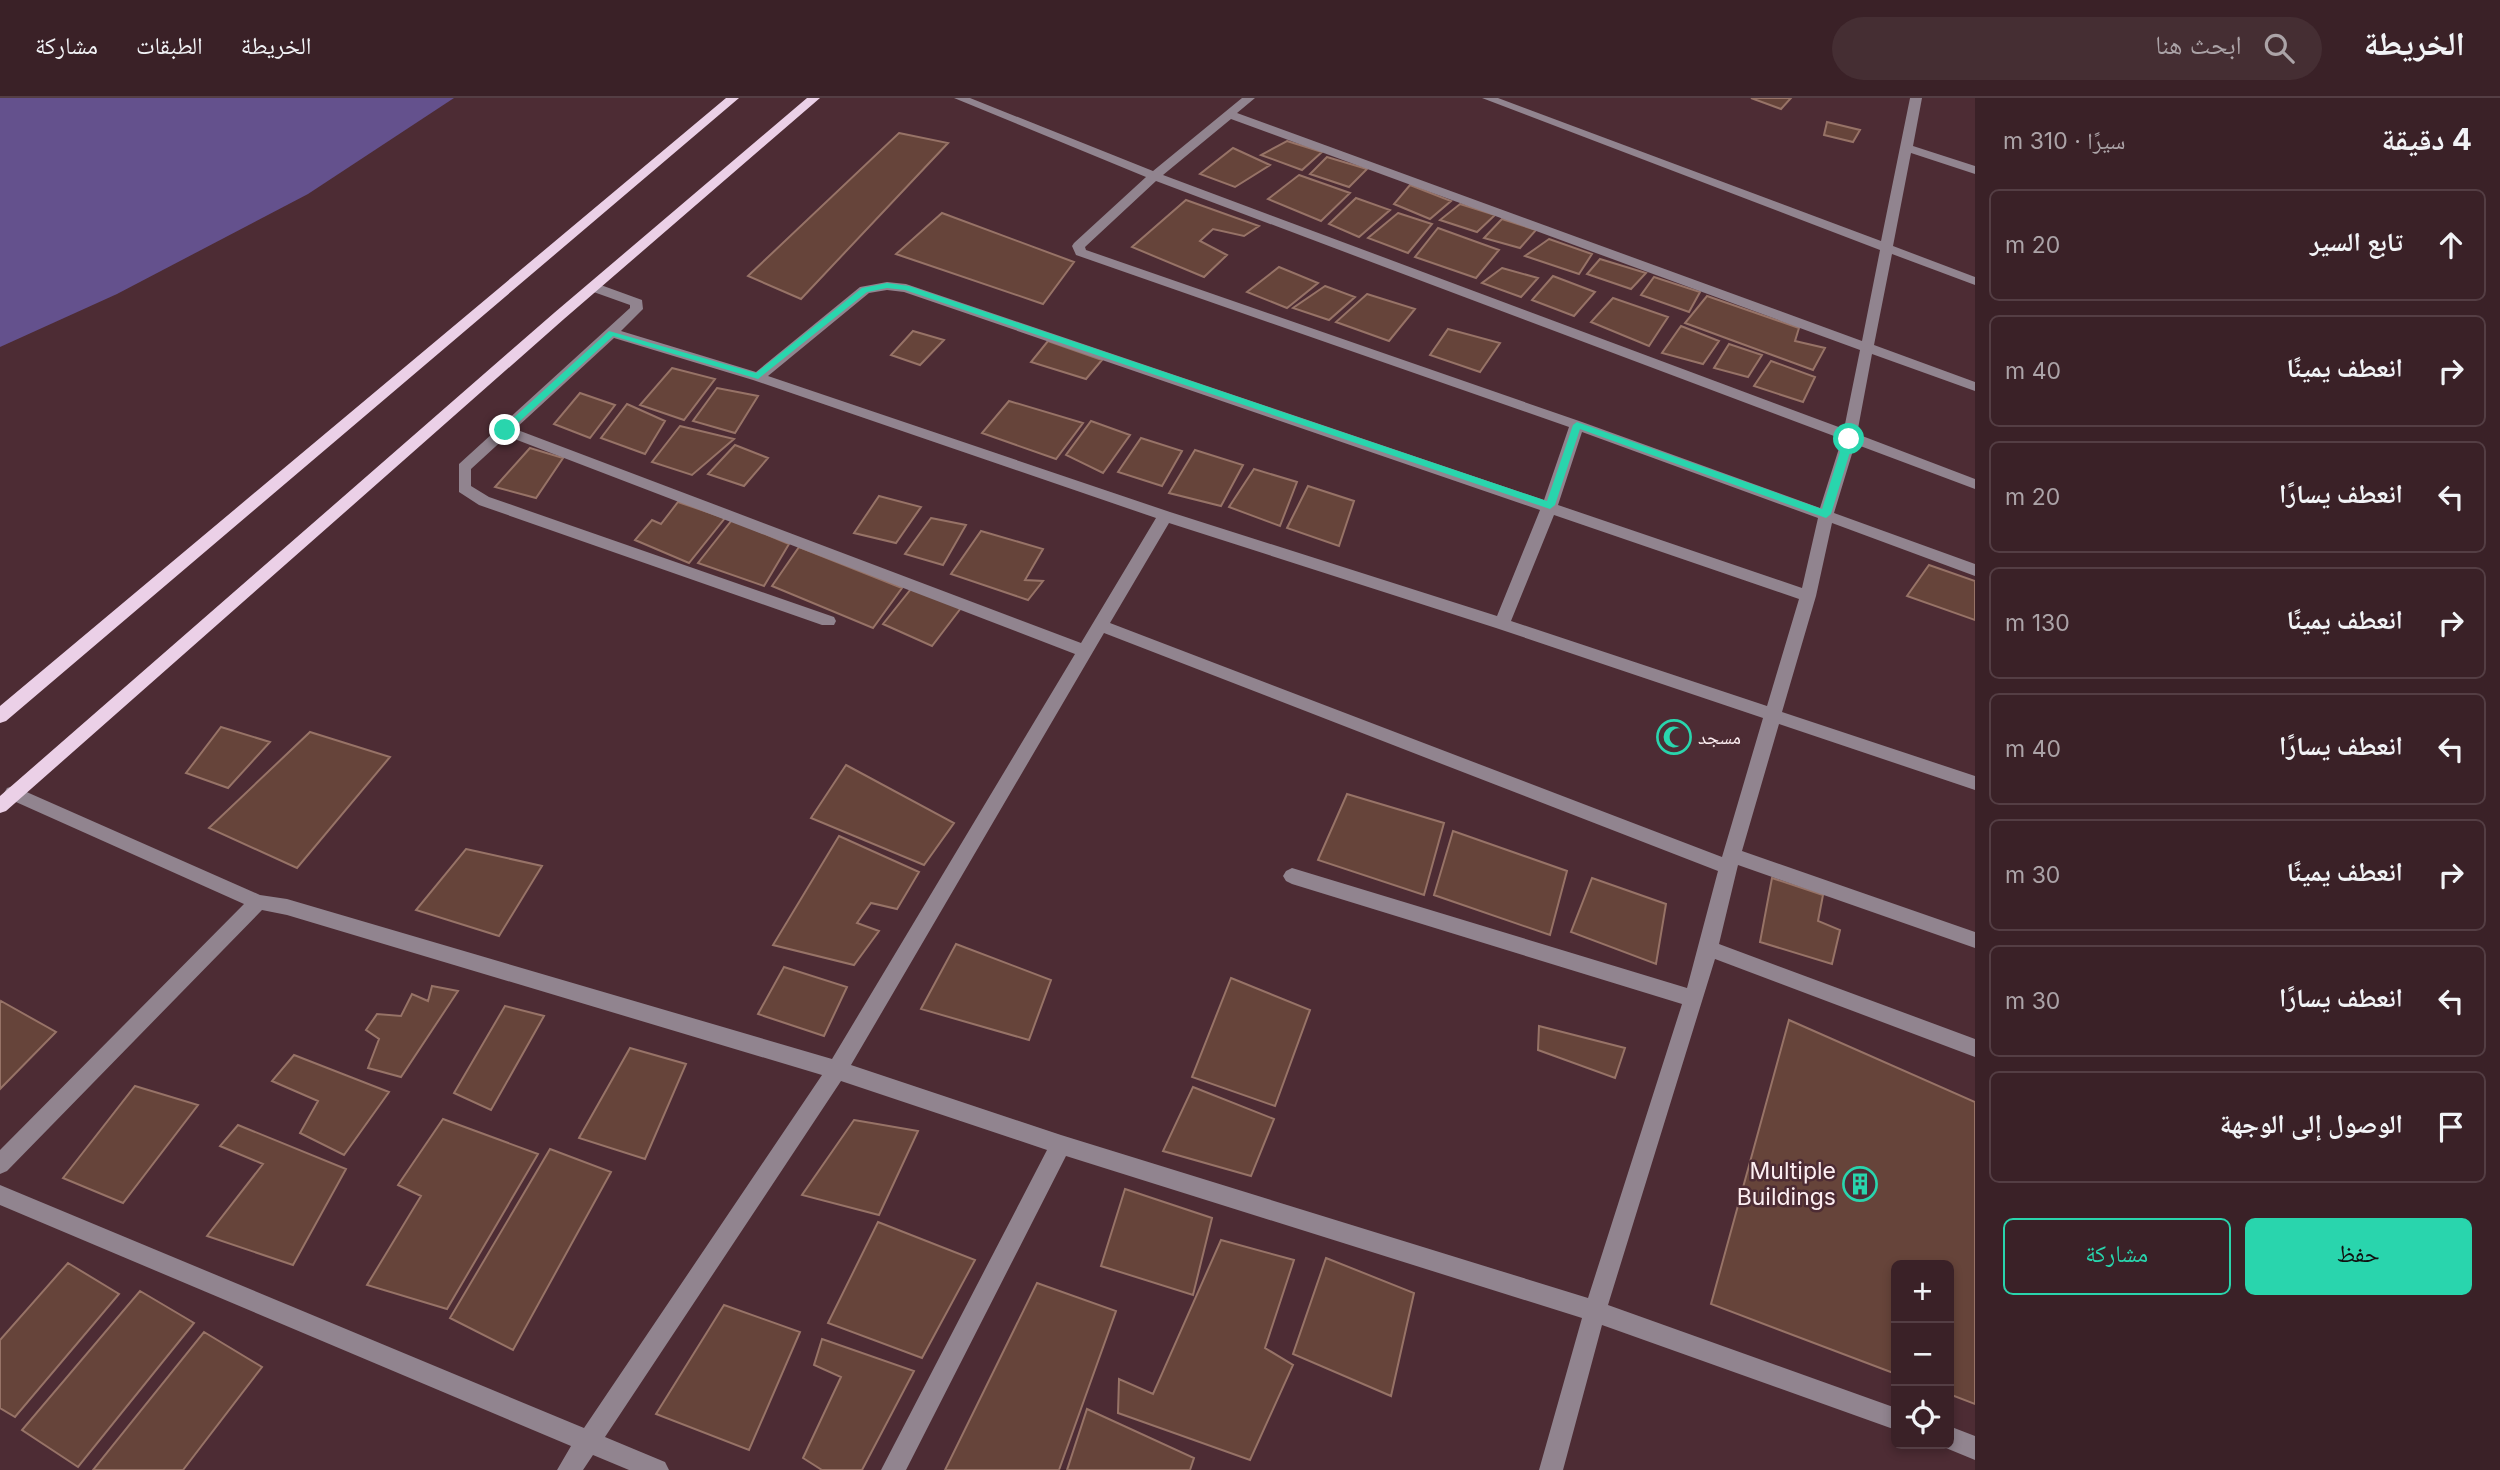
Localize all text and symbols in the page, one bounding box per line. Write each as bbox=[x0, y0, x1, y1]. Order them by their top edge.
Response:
search box bbox=[1832, 17, 2322, 80]
text: الخريطة bbox=[2364, 23, 2465, 63]
text: ابحث هنا bbox=[2155, 29, 2242, 60]
icon: search bbox=[2260, 29, 2298, 67]
text: مشاركة bbox=[35, 31, 98, 60]
text: الطبقات bbox=[136, 31, 203, 60]
text: الخريطة bbox=[241, 31, 311, 60]
text: 4 دقيقة bbox=[2382, 121, 2472, 157]
text: سيرًا · 310 m bbox=[2003, 127, 2125, 155]
text: تابع السير bbox=[2310, 226, 2403, 257]
icon: ahead bbox=[2432, 226, 2470, 264]
text: 20 m bbox=[2005, 231, 2060, 259]
text: انعطف يمينًا bbox=[2287, 352, 2403, 383]
icon: right bbox=[2432, 352, 2470, 390]
text: 40 m bbox=[2005, 357, 2061, 385]
route end bbox=[489, 414, 520, 445]
route start bbox=[1833, 423, 1864, 454]
text: انعطف يسارًا bbox=[2279, 478, 2403, 509]
icon: left bbox=[2432, 478, 2470, 516]
text: 20 m bbox=[2005, 483, 2060, 511]
text: انعطف يمينًا bbox=[2287, 604, 2403, 635]
icon: right bbox=[2432, 604, 2470, 642]
text: 130 m bbox=[2005, 609, 2070, 637]
mosque icon: مسجد bbox=[1655, 718, 1693, 756]
place label: مسجد bbox=[1698, 726, 1741, 749]
text: انعطف يسارًا bbox=[2279, 730, 2403, 761]
icon: left bbox=[2432, 730, 2470, 768]
text: 40 m bbox=[2005, 735, 2061, 763]
text: انعطف يمينًا bbox=[2287, 856, 2403, 887]
icon: right bbox=[2432, 856, 2470, 894]
text: 30 m bbox=[2005, 861, 2060, 889]
text: انعطف يسارًا bbox=[2279, 982, 2403, 1013]
icon: left bbox=[2432, 982, 2470, 1020]
text: 30 m bbox=[2005, 987, 2060, 1015]
text: الوصول إلى الوجهة bbox=[2220, 1108, 2403, 1139]
icon: arrive bbox=[2432, 1108, 2470, 1146]
place label: Multiple Buildings bbox=[1737, 1157, 1836, 1211]
building icon: Multiple Buildings bbox=[1841, 1165, 1879, 1203]
button: مشاركة bbox=[2003, 1218, 2231, 1295]
button: حفظ bbox=[2245, 1218, 2472, 1295]
map controls bbox=[1891, 1260, 1954, 1449]
button: + bbox=[1891, 1260, 1954, 1323]
button: − bbox=[1891, 1323, 1954, 1386]
button: locate bbox=[1891, 1386, 1954, 1449]

